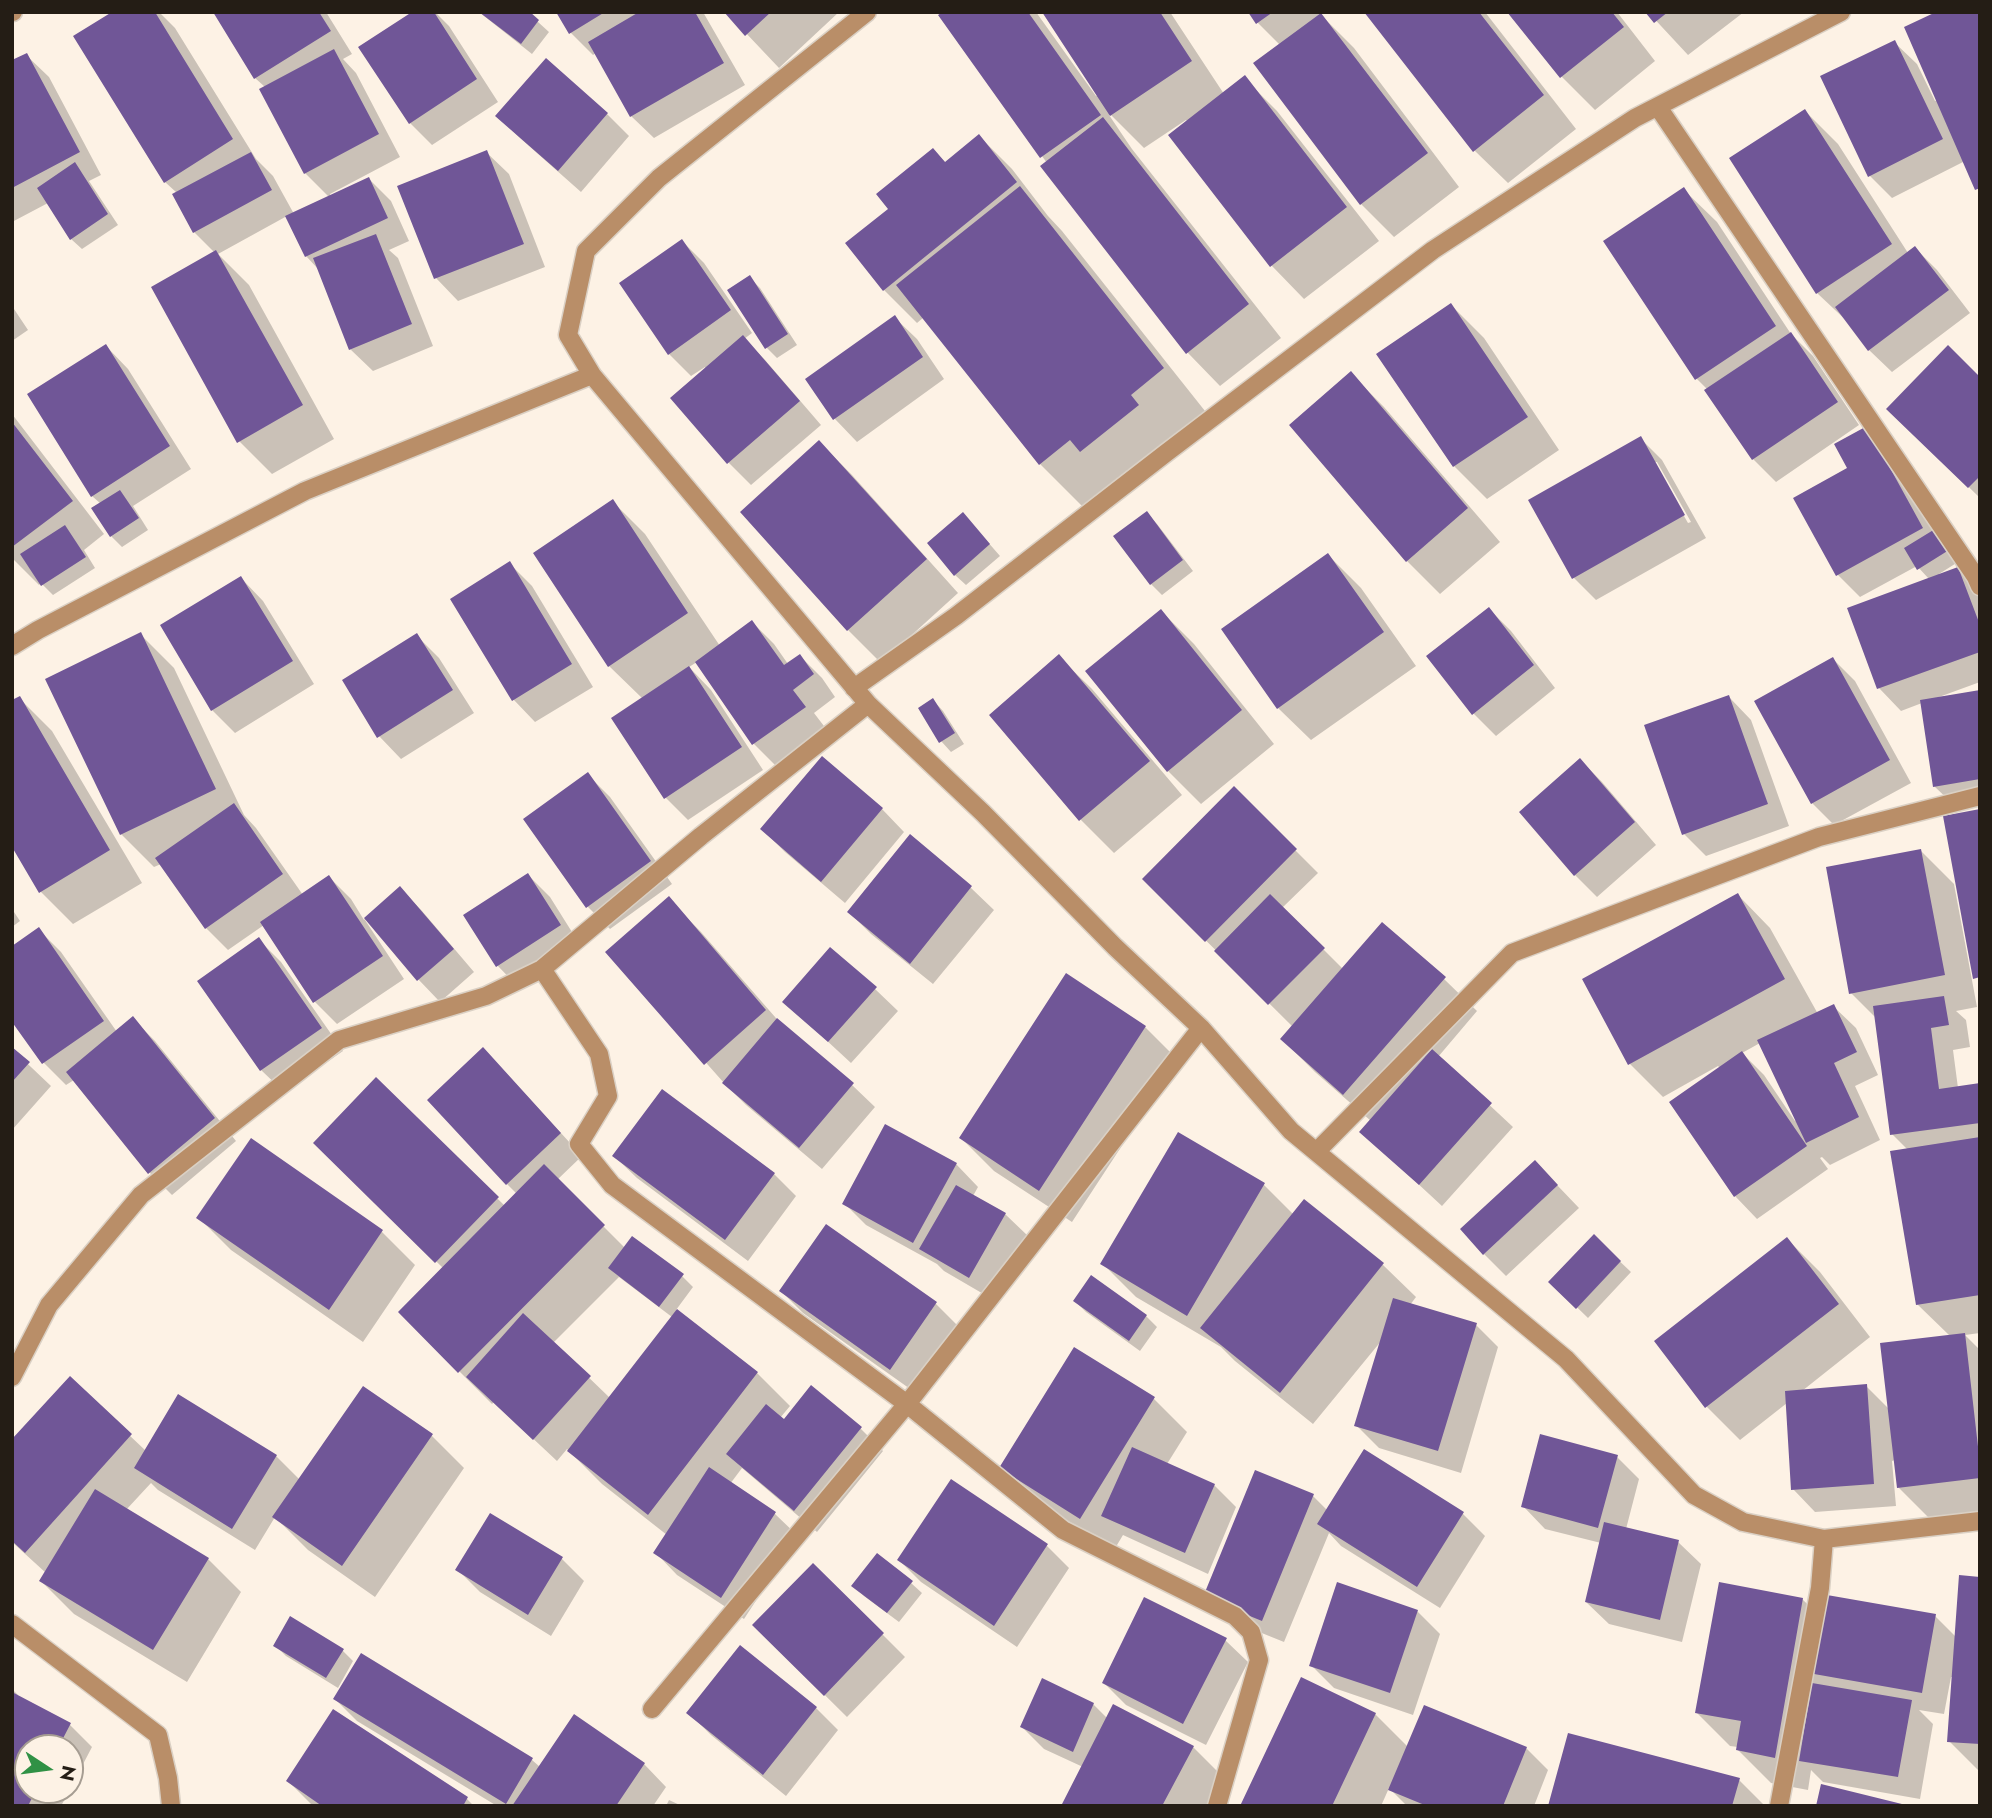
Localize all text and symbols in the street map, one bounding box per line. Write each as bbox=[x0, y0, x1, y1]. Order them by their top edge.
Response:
north arrow bbox=[14, 1734, 84, 1804]
text: N bbox=[53, 1763, 83, 1784]

